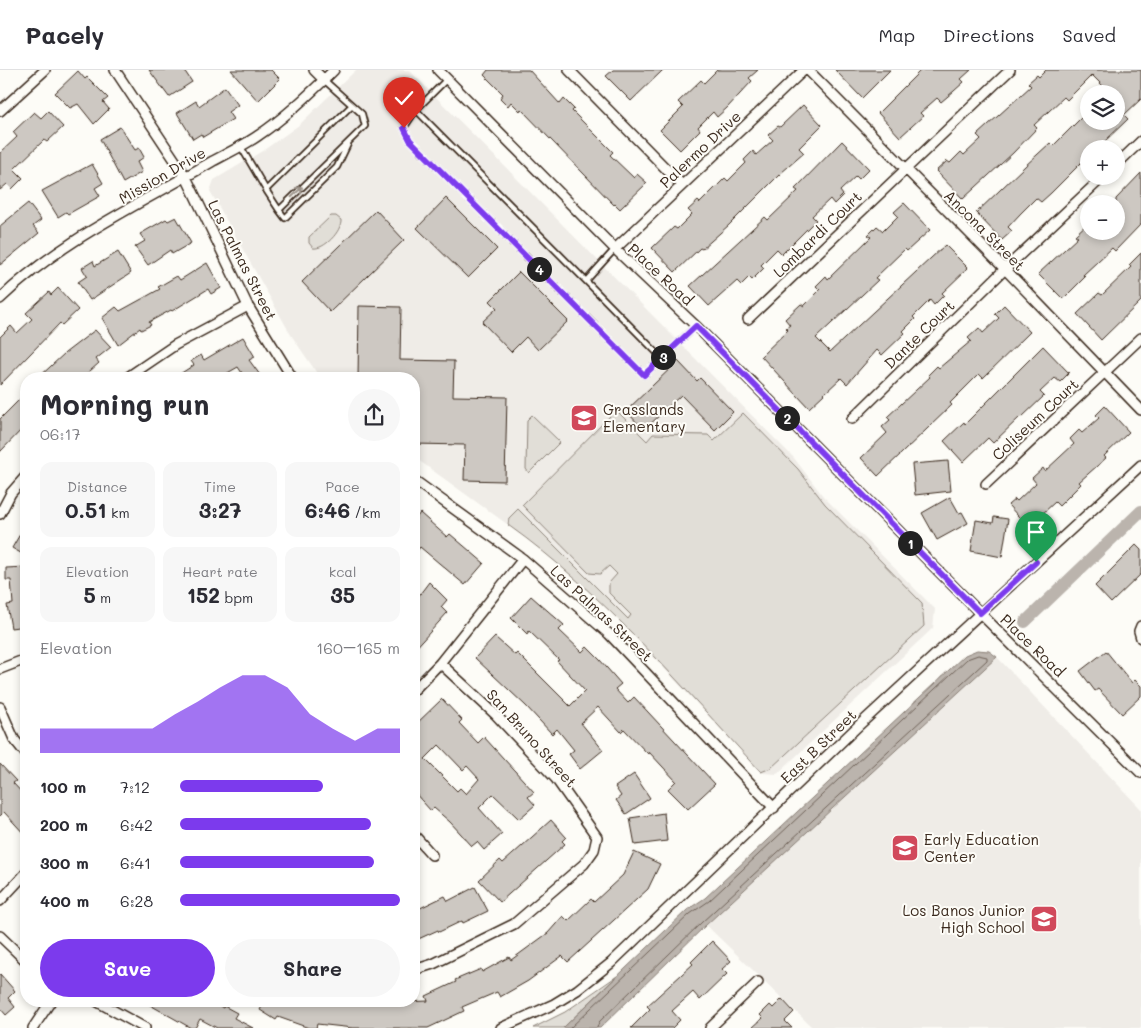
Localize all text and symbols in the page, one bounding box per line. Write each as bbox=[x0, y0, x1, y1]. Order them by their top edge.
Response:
text: Pacely bbox=[25, 19, 104, 50]
text: Map bbox=[878, 23, 915, 47]
text: Directions bbox=[943, 23, 1035, 47]
text: Saved bbox=[1063, 23, 1116, 47]
pin bbox=[383, 77, 425, 128]
icon: check bbox=[390, 84, 418, 112]
map controls bbox=[1080, 85, 1125, 240]
button: layers bbox=[1080, 85, 1125, 130]
street label: Palermo Drive bbox=[655, 106, 745, 192]
button: + bbox=[1080, 140, 1125, 185]
street label: Mission Drive bbox=[115, 142, 209, 208]
street label: Ancona Street bbox=[940, 185, 1030, 275]
one-way arrow bbox=[291, 186, 303, 198]
street label: Lombardi Court bbox=[768, 187, 866, 281]
button: − bbox=[1080, 195, 1125, 240]
street label: Las Palmas Street bbox=[204, 196, 282, 324]
street label: Place Road bbox=[624, 239, 698, 309]
pin: 4 bbox=[526, 256, 552, 282]
text: 4 bbox=[535, 260, 544, 279]
street label: Dante Court bbox=[879, 295, 959, 373]
pin: 3 bbox=[650, 344, 676, 370]
text: 3 bbox=[659, 348, 668, 367]
street label: Coliseum Court bbox=[987, 374, 1083, 464]
text: Morning run bbox=[40, 386, 209, 422]
button: share bbox=[348, 389, 400, 441]
place label: Grasslands Elementary bbox=[603, 399, 686, 436]
school or university icon: Grasslands Elementary bbox=[569, 403, 599, 433]
pin: 2 bbox=[774, 406, 800, 430]
text: 2 bbox=[784, 409, 791, 428]
text: 06:17 bbox=[40, 423, 81, 444]
text: Distance bbox=[67, 477, 127, 496]
text: Time bbox=[204, 477, 236, 496]
text: Pace bbox=[326, 477, 360, 496]
text: 0.51 bbox=[65, 496, 107, 523]
text: 3:27 bbox=[199, 496, 241, 523]
text: 6:46 bbox=[305, 496, 350, 523]
text: km bbox=[107, 503, 130, 522]
text: /km bbox=[350, 503, 381, 522]
pin bbox=[1015, 511, 1057, 562]
icon: arrive bbox=[1022, 518, 1050, 546]
pin: 1 bbox=[898, 530, 922, 556]
text: 1 bbox=[907, 534, 914, 553]
street label: Las Palmas Street bbox=[547, 560, 657, 666]
text: Elevation bbox=[66, 562, 129, 581]
text: Heart rate bbox=[182, 562, 258, 581]
text: kcal bbox=[329, 562, 357, 581]
text: 5 bbox=[83, 581, 96, 608]
text: 152 bbox=[187, 581, 220, 608]
text: 35 bbox=[330, 581, 355, 608]
text: m bbox=[96, 588, 111, 607]
text: bpm bbox=[220, 588, 253, 607]
street label: Place Road bbox=[996, 609, 1070, 681]
text: Elevation bbox=[40, 637, 112, 658]
text: 160–165 m bbox=[316, 637, 400, 658]
street label: San Bruno Street bbox=[483, 685, 581, 791]
street label: East B Street bbox=[776, 705, 860, 787]
text: 100 m bbox=[40, 776, 86, 797]
text: 7:12 bbox=[120, 776, 150, 797]
text: 200 m bbox=[40, 814, 88, 835]
text: 6:42 bbox=[120, 814, 153, 835]
place label: Early Education Center bbox=[924, 829, 1039, 866]
school or university icon: Early Education Center bbox=[890, 833, 920, 863]
text: 300 m bbox=[40, 852, 89, 873]
text: 6:41 bbox=[120, 852, 151, 873]
text: 400 m bbox=[40, 890, 89, 911]
text: 6:28 bbox=[120, 890, 153, 911]
place label: Los Banos Junior High School bbox=[902, 900, 1025, 937]
school or university icon: Los Banos Junior High School bbox=[1029, 904, 1059, 934]
button: Save bbox=[40, 939, 215, 997]
button: Share bbox=[225, 939, 400, 997]

